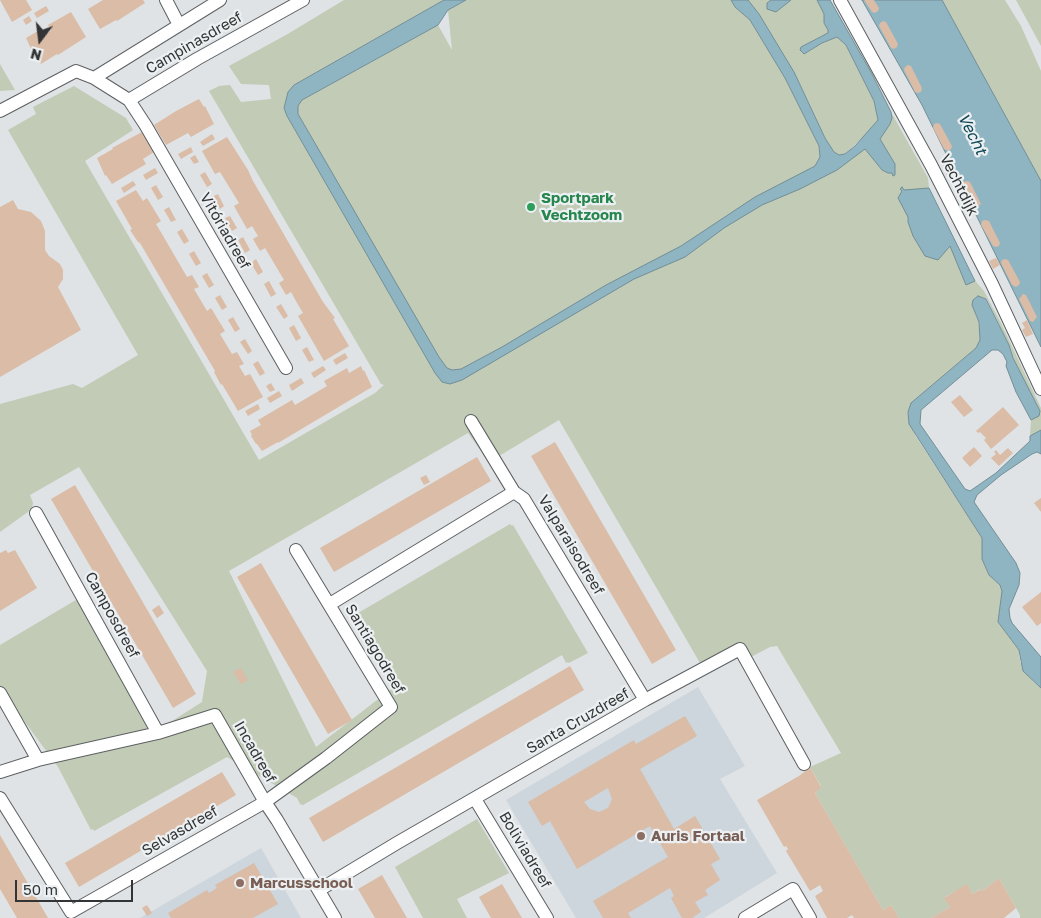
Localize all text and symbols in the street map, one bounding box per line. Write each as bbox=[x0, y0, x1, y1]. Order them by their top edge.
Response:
street label: Campinasdreef bbox=[143, 8, 245, 78]
north arrow bbox=[15, 15, 65, 65]
text: N bbox=[29, 45, 43, 65]
water label: Vecht bbox=[953, 110, 991, 158]
street label: Vechtdijk bbox=[936, 151, 982, 219]
place label: Sportpark Vechtzoom bbox=[541, 189, 622, 224]
street label: Vitóriadreef bbox=[196, 190, 254, 272]
marker: Sportpark Vechtzoom bbox=[525, 201, 537, 213]
street label: Valparaisodreef bbox=[534, 492, 608, 598]
street label: Camposdreef bbox=[81, 569, 143, 661]
street label: Santiagodreef bbox=[341, 601, 409, 697]
street label: Santa Cruzdreef bbox=[523, 684, 633, 758]
street label: Incadreef bbox=[230, 718, 280, 786]
street label: Selvasdreef bbox=[139, 802, 221, 860]
street label: Boliviadreef bbox=[495, 808, 555, 892]
place label: Auris Fortaal bbox=[651, 827, 745, 845]
marker: Auris Fortaal bbox=[635, 830, 647, 842]
scale bar bbox=[18, 870, 135, 902]
place label: Marcusschool bbox=[250, 874, 353, 892]
marker: Marcusschool bbox=[234, 877, 246, 889]
text: 50 m bbox=[23, 880, 58, 898]

